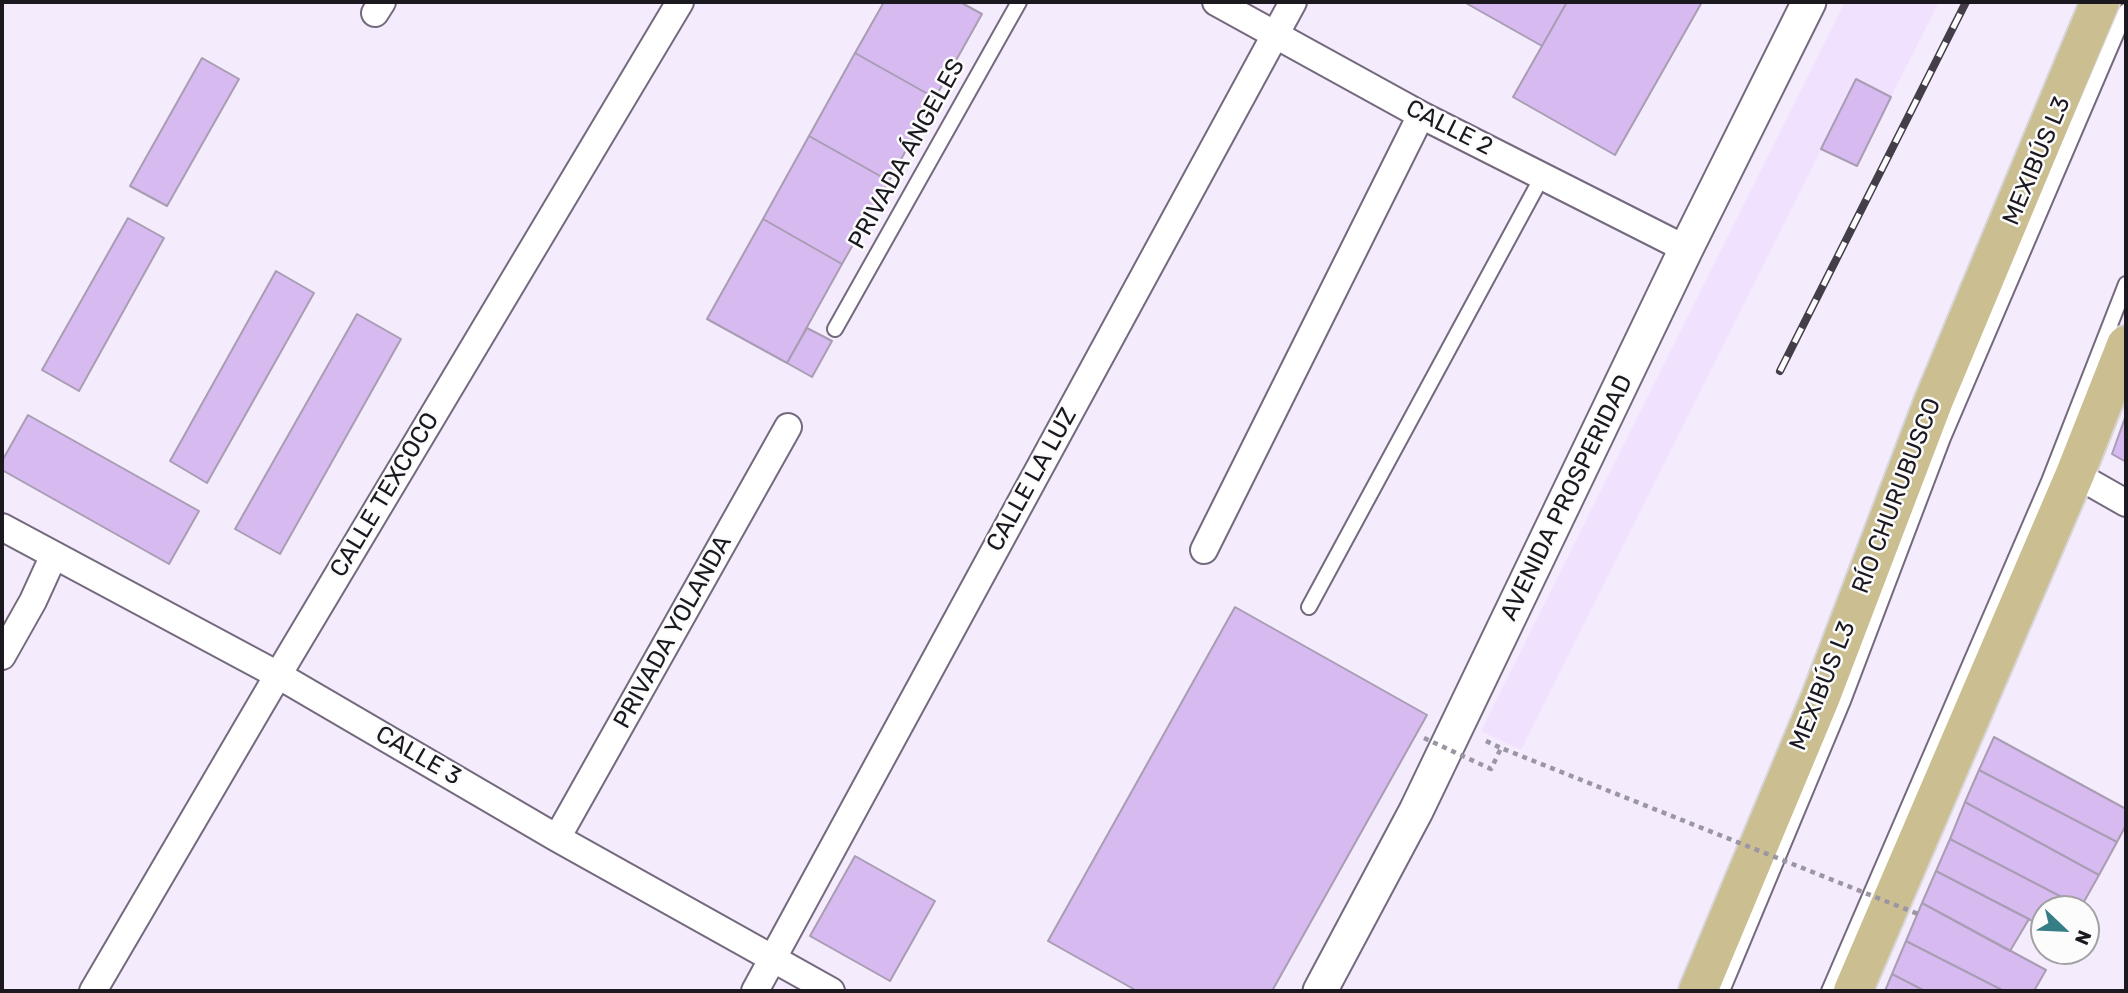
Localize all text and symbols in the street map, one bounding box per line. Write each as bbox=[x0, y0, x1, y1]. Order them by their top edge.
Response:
street label: PRIVADA ÁNGELES bbox=[843, 54, 971, 254]
street label: MEXIBÚS L3 bbox=[1997, 92, 2077, 230]
street label: CALLE 2 bbox=[1401, 94, 1497, 162]
street label: AVENIDA PROSPERIDAD bbox=[1495, 370, 1639, 626]
street label: RÍO CHURUBUSCO bbox=[1846, 394, 1948, 598]
street label: CALLE LA LUZ bbox=[981, 403, 1083, 557]
street label: CALLE TEXCOCO bbox=[325, 407, 445, 583]
street label: PRIVADA YOLANDA bbox=[608, 530, 738, 734]
street label: MEXIBÚS L3 bbox=[1784, 617, 1862, 755]
street label: CALLE 3 bbox=[370, 720, 466, 792]
north arrow bbox=[2030, 895, 2100, 965]
text: N bbox=[2070, 927, 2096, 948]

